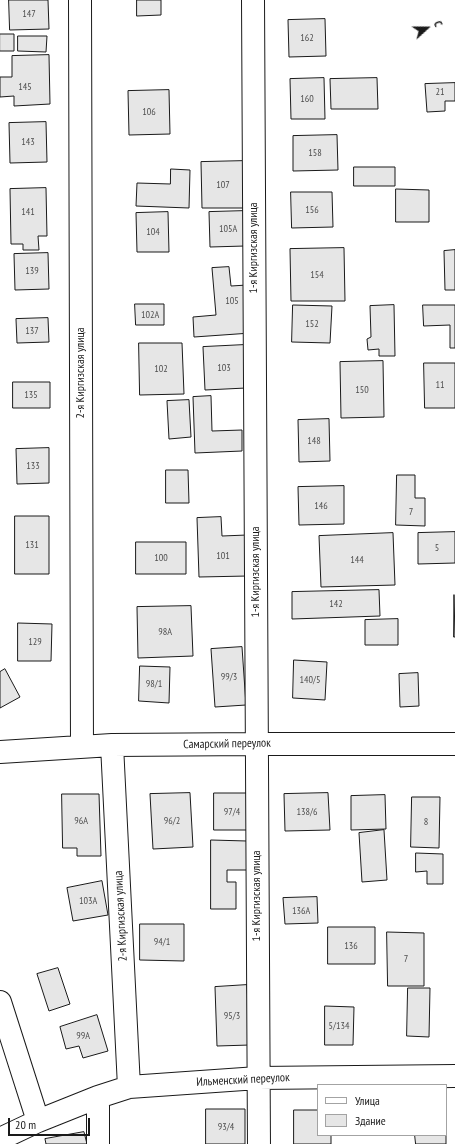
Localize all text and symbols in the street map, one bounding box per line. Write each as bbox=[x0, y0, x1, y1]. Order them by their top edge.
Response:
house number: 147 bbox=[22, 8, 36, 20]
north arrow bbox=[407, 8, 447, 48]
text: С bbox=[431, 19, 446, 29]
house number: 162 bbox=[300, 32, 314, 44]
house number: 145 bbox=[18, 81, 32, 93]
house number: 21 bbox=[436, 86, 444, 98]
house number: 160 bbox=[300, 93, 314, 105]
house number: 106 bbox=[142, 106, 156, 118]
house number: 143 bbox=[21, 136, 35, 148]
house number: 158 bbox=[308, 147, 322, 159]
house number: 107 bbox=[216, 179, 230, 191]
street label: 1-я Киргизская улица bbox=[247, 202, 261, 294]
house number: 156 bbox=[305, 204, 319, 216]
house number: 141 bbox=[21, 206, 35, 218]
house number: 105А bbox=[219, 223, 237, 235]
house number: 104 bbox=[146, 226, 160, 238]
house number: 139 bbox=[25, 265, 39, 277]
house number: 154 bbox=[310, 269, 324, 281]
house number: 105 bbox=[225, 295, 239, 307]
house number: 102А bbox=[141, 309, 159, 321]
house number: 152 bbox=[305, 318, 319, 330]
house number: 137 bbox=[25, 325, 39, 337]
street label: 2-я Киргизская улица bbox=[74, 327, 88, 419]
house number: 103 bbox=[217, 362, 231, 374]
house number: 102 bbox=[154, 363, 168, 375]
house number: 11 bbox=[436, 379, 444, 391]
house number: 150 bbox=[355, 384, 369, 396]
house number: 135 bbox=[24, 389, 38, 401]
house number: 148 bbox=[307, 435, 321, 447]
house number: 133 bbox=[26, 460, 40, 472]
house number: 146 bbox=[314, 500, 328, 512]
house number: 7 bbox=[409, 506, 413, 518]
street label: 1-я Киргизская улица bbox=[249, 526, 263, 618]
house number: 131 bbox=[25, 539, 39, 551]
house number: 5 bbox=[435, 542, 439, 554]
house number: 101 bbox=[216, 550, 230, 562]
house number: 100 bbox=[154, 552, 168, 564]
house number: 144 bbox=[350, 554, 364, 566]
house number: 142 bbox=[329, 598, 343, 610]
house number: 98А bbox=[158, 626, 172, 638]
house number: 129 bbox=[28, 636, 42, 648]
house number: 99/3 bbox=[221, 671, 237, 683]
house number: 140/5 bbox=[300, 674, 320, 686]
house number: 98/1 bbox=[146, 678, 162, 690]
street label: Самарский переулок bbox=[183, 736, 271, 752]
house number: 97/4 bbox=[224, 806, 240, 818]
house number: 138/6 bbox=[297, 806, 317, 818]
house number: 96А bbox=[74, 815, 88, 827]
house number: 96/2 bbox=[164, 815, 180, 827]
house number: 8 bbox=[424, 816, 428, 828]
street label: 1-я Киргизская улица bbox=[250, 850, 264, 942]
street label: 2-я Киргизская улица bbox=[111, 870, 131, 962]
house number: 103А bbox=[79, 895, 97, 907]
house number: 136А bbox=[292, 905, 310, 917]
house number: 94/1 bbox=[154, 936, 170, 948]
house number: 136 bbox=[344, 940, 358, 952]
house number: 7 bbox=[404, 953, 408, 965]
house number: 95/3 bbox=[224, 1010, 240, 1022]
house number: 5/134 bbox=[329, 1020, 349, 1032]
house number: 99А bbox=[76, 1030, 90, 1042]
street label: Ильменский переулок bbox=[196, 1070, 290, 1090]
legend bbox=[317, 1084, 447, 1136]
text: Улица bbox=[355, 1093, 380, 1108]
scale bar bbox=[10, 1110, 92, 1136]
text: Здание bbox=[355, 1113, 386, 1128]
text: 20 m bbox=[15, 1117, 36, 1132]
house number: 93/4 bbox=[218, 1121, 234, 1133]

